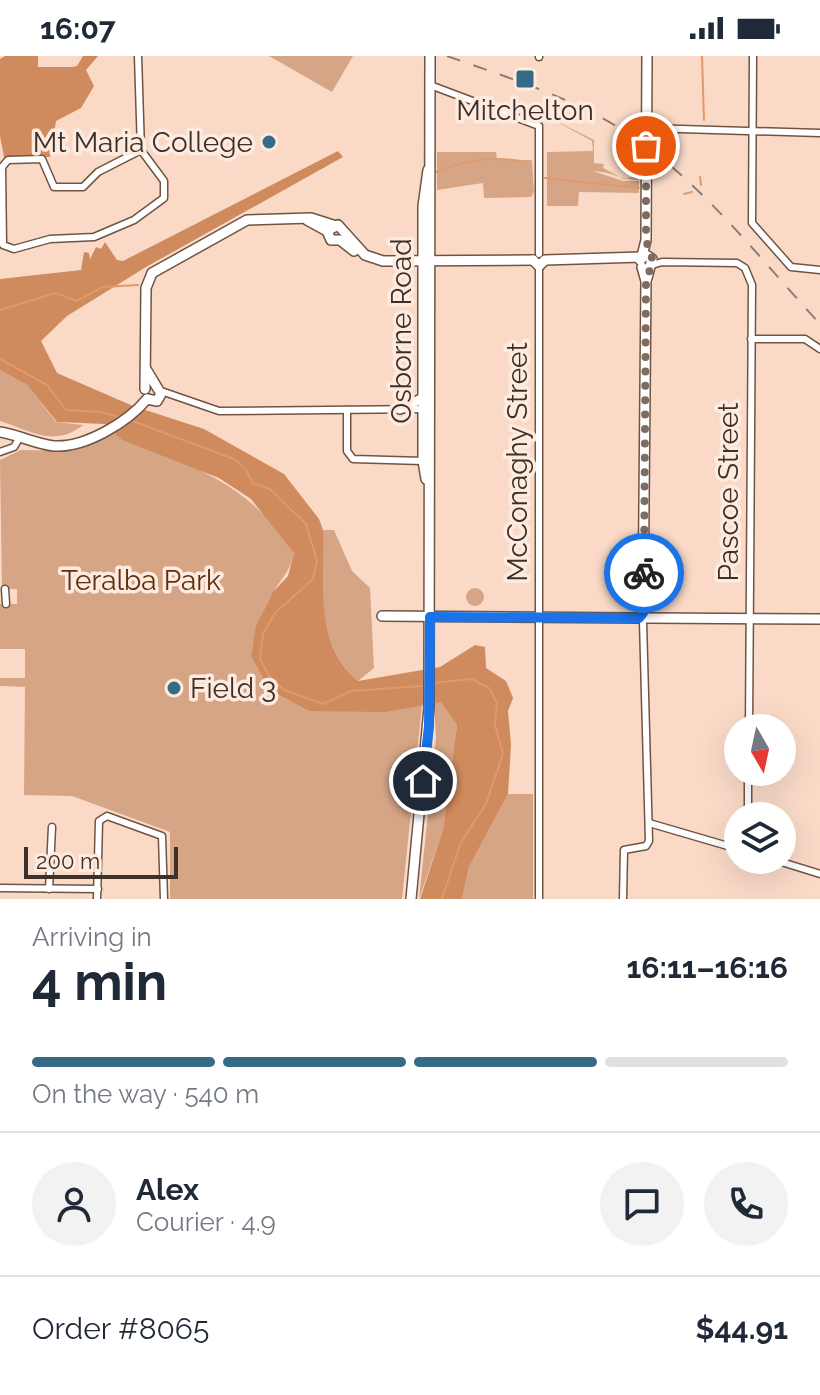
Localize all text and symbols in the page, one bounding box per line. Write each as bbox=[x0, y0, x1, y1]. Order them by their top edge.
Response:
text: 16:07 bbox=[40, 11, 116, 46]
marker: Mitchelton bbox=[514, 68, 536, 90]
place label: Mitchelton bbox=[456, 94, 594, 127]
pin bbox=[612, 112, 680, 180]
icon: bag bbox=[624, 124, 668, 168]
place label: Mt Maria College bbox=[33, 126, 253, 159]
marker: Mt Maria College bbox=[260, 133, 278, 151]
street label: Osborne Road bbox=[385, 238, 418, 424]
street label: McConaghy Street bbox=[501, 342, 534, 582]
street label: Pascoe Street bbox=[712, 402, 745, 582]
courier bbox=[604, 533, 684, 613]
icon: bike bbox=[622, 551, 666, 595]
park label: Teralba Park bbox=[61, 564, 221, 597]
place label: Field 3 bbox=[190, 672, 276, 705]
marker: Field 3 bbox=[165, 679, 183, 697]
north arrow bbox=[724, 714, 796, 786]
map controls bbox=[724, 714, 796, 874]
pin bbox=[389, 747, 457, 815]
icon: home bbox=[401, 759, 445, 803]
button: layers bbox=[724, 802, 796, 874]
scale bar bbox=[24, 843, 178, 879]
text: 200 m bbox=[36, 848, 100, 874]
text: Arriving in bbox=[32, 922, 152, 952]
text: 16:11–16:16 bbox=[627, 950, 788, 985]
text: 4 min bbox=[32, 951, 167, 1012]
text: On the way · 540 m bbox=[32, 1079, 259, 1109]
button: person bbox=[32, 1162, 116, 1246]
button: chat bbox=[600, 1162, 684, 1246]
button: phone bbox=[704, 1162, 788, 1246]
text: Alex bbox=[136, 1172, 199, 1207]
text: Courier · 4.9 bbox=[136, 1207, 276, 1237]
text: Order #8065 bbox=[32, 1311, 209, 1346]
text: $44.91 bbox=[695, 1311, 788, 1346]

